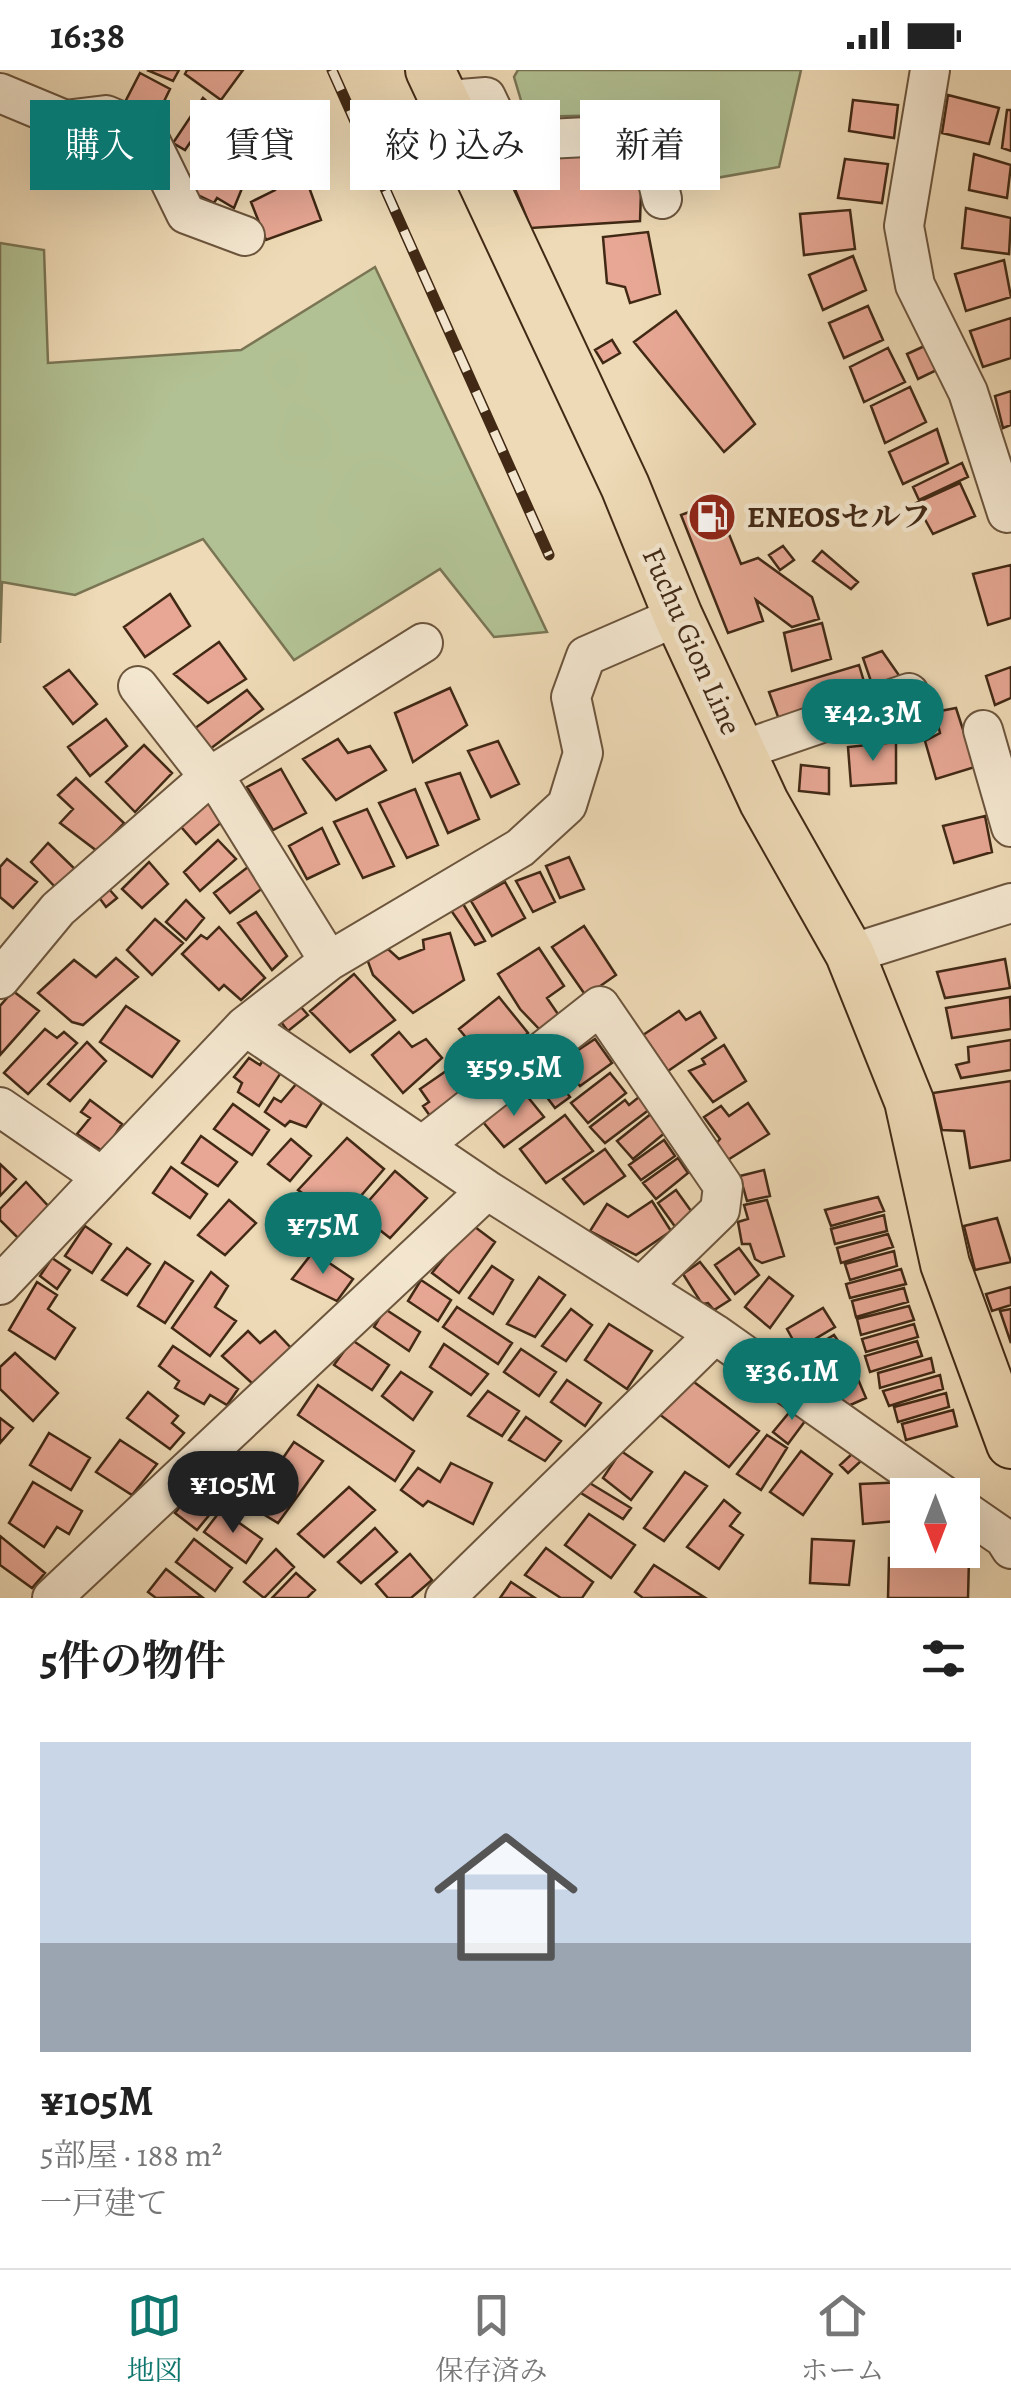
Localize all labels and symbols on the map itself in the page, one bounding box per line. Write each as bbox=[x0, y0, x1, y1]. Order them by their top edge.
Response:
fuel station icon: ENEOSセルフ bbox=[686, 491, 738, 543]
place label: ENEOSセルフ bbox=[747, 497, 931, 537]
street label: Fuchu Gion Line bbox=[633, 541, 751, 741]
pin: ¥42.3M bbox=[792, 679, 954, 764]
pin: ¥59.5M bbox=[433, 1034, 595, 1119]
pin: ¥75M bbox=[264, 1192, 382, 1277]
pin: ¥36.1M bbox=[711, 1338, 873, 1423]
pin: ¥105M bbox=[163, 1451, 303, 1536]
north arrow bbox=[890, 1478, 980, 1568]

